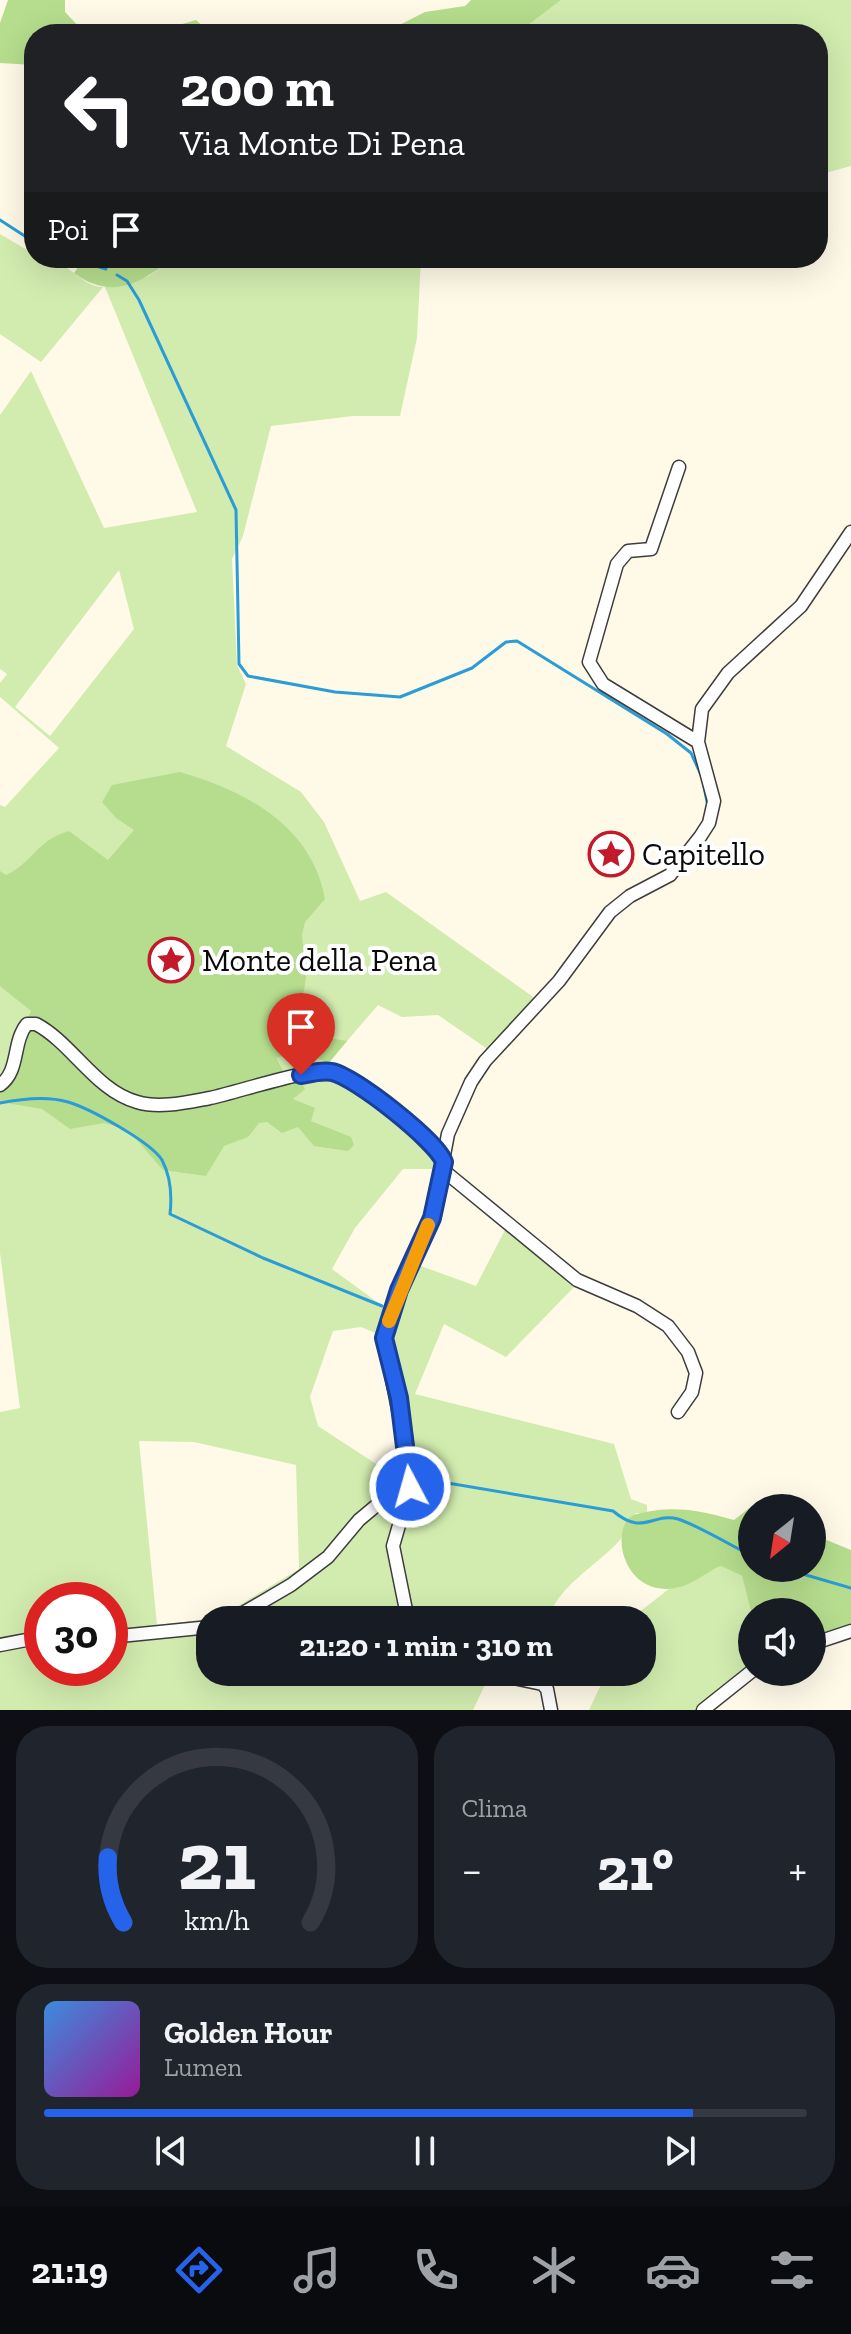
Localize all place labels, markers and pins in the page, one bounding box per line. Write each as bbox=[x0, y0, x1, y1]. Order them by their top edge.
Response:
place icon: Capitello bbox=[587, 830, 635, 878]
place label: Capitello bbox=[642, 835, 765, 873]
place icon: Monte della Pena bbox=[147, 936, 195, 984]
place label: Monte della Pena bbox=[202, 941, 437, 979]
pin bbox=[267, 993, 335, 1075]

